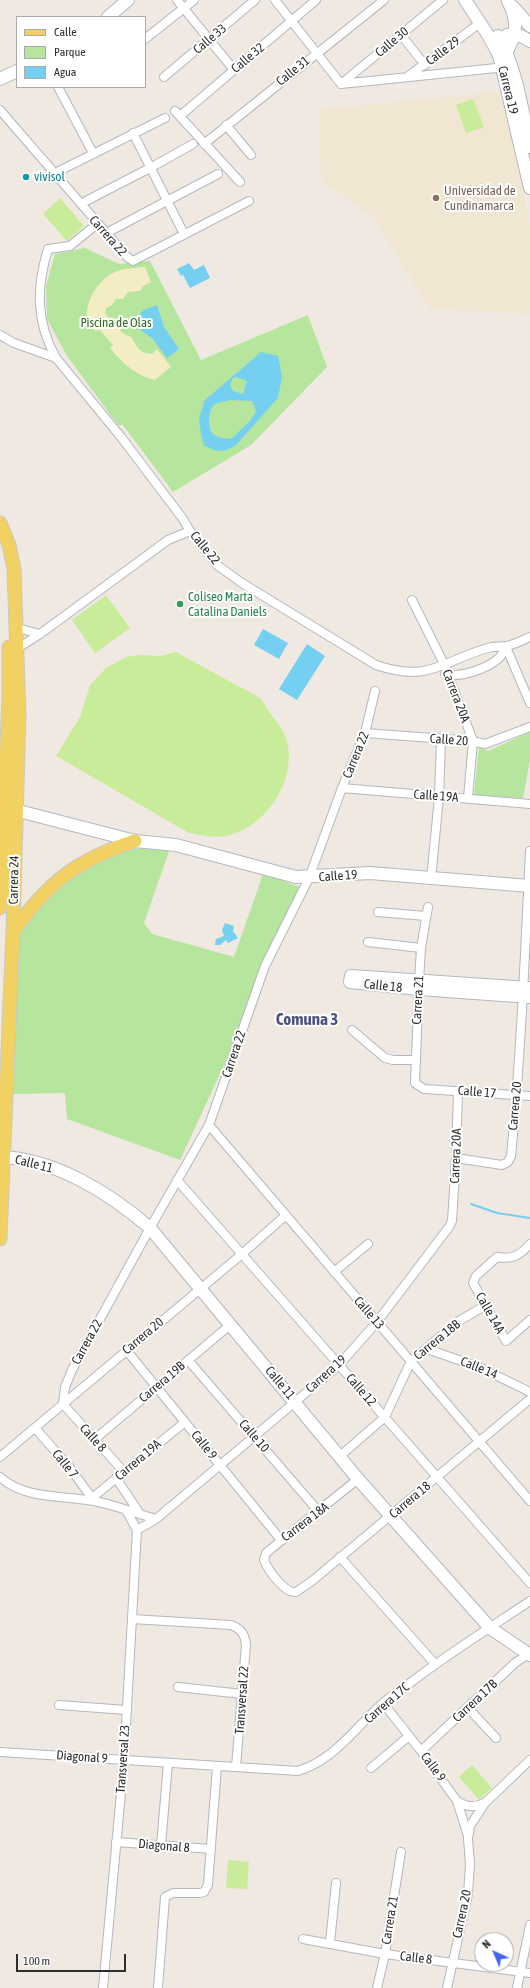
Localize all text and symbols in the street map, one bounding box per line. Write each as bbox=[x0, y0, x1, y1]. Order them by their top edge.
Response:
legend bbox=[16, 16, 146, 88]
street label: Calle 33 bbox=[190, 21, 230, 57]
street label: Calle 30 bbox=[372, 24, 412, 60]
text: Calle bbox=[54, 25, 77, 39]
street label: Calle 29 bbox=[423, 33, 463, 69]
street label: Calle 32 bbox=[228, 40, 268, 76]
text: Parque bbox=[54, 45, 86, 59]
street label: Calle 31 bbox=[273, 53, 313, 89]
street label: Carrera 19 bbox=[494, 64, 522, 116]
text: Agua bbox=[54, 65, 76, 79]
place label: vivisol bbox=[34, 169, 65, 185]
marker: vivisol bbox=[21, 172, 31, 182]
place label: Universidad de Cundinamarca bbox=[444, 183, 516, 214]
marker: Universidad de Cundinamarca bbox=[431, 193, 441, 203]
street label: Carrera 22 bbox=[86, 213, 130, 259]
park label: Piscina de Olas bbox=[80, 315, 152, 331]
street label: Calle 22 bbox=[187, 528, 223, 568]
place label: Coliseo Marta Catalina Daniels bbox=[188, 589, 267, 620]
marker: Coliseo Marta Catalina Daniels bbox=[175, 599, 185, 609]
street label: Carrera 20A bbox=[439, 667, 473, 725]
street label: Carrera 22 bbox=[340, 729, 372, 781]
street label: Calle 20 bbox=[429, 731, 469, 749]
street label: Calle 19A bbox=[413, 787, 459, 805]
street label: Carrera 24 bbox=[6, 855, 22, 905]
street label: Calle 19 bbox=[318, 867, 358, 885]
street label: Carrera 21 bbox=[409, 975, 427, 1025]
street label: Calle 18 bbox=[363, 976, 403, 996]
district label: Comuna 3 bbox=[276, 1010, 338, 1030]
street label: Carrera 22 bbox=[219, 1028, 249, 1080]
street label: Carrera 20 bbox=[505, 1081, 525, 1131]
street label: Calle 17 bbox=[457, 1083, 497, 1101]
street label: Carrera 20A bbox=[447, 1128, 465, 1184]
street label: Calle 11 bbox=[13, 1152, 55, 1176]
street label: Calle 14A bbox=[472, 1290, 508, 1336]
street label: Calle 13 bbox=[350, 1293, 388, 1333]
street label: Carrera 20 bbox=[119, 1314, 167, 1358]
street label: Carrera 22 bbox=[68, 1317, 106, 1367]
street label: Carrera 18B bbox=[411, 1317, 463, 1363]
street label: Carrera 19 bbox=[303, 1352, 349, 1396]
street label: Calle 14 bbox=[458, 1354, 500, 1382]
street label: Carrera 19B bbox=[136, 1358, 188, 1406]
street label: Calle 11 bbox=[262, 1363, 298, 1403]
street label: Calle 12 bbox=[342, 1370, 380, 1410]
street label: Calle 10 bbox=[235, 1416, 273, 1456]
street label: Calle 8 bbox=[76, 1421, 110, 1455]
street label: Calle 9 bbox=[188, 1427, 220, 1463]
street label: Carrera 19A bbox=[112, 1436, 164, 1484]
street label: Calle 7 bbox=[49, 1446, 81, 1482]
street label: Carrera 18 bbox=[386, 1478, 434, 1522]
street label: Carrera 18A bbox=[278, 1499, 332, 1545]
street label: Transversal 22 bbox=[232, 1665, 252, 1735]
street label: Carrera 17B bbox=[449, 1676, 501, 1726]
street label: Carrera 17C bbox=[361, 1679, 413, 1727]
street label: Transversal 23 bbox=[113, 1724, 133, 1794]
street label: Diagonal 9 bbox=[56, 1747, 108, 1767]
street label: Calle 9 bbox=[417, 1749, 449, 1785]
street label: Diagonal 8 bbox=[138, 1836, 190, 1856]
street label: Carrera 20 bbox=[449, 1888, 475, 1940]
street label: Carrera 21 bbox=[378, 1895, 402, 1945]
north arrow bbox=[474, 1932, 514, 1972]
text: N bbox=[480, 1938, 493, 1951]
scale bar bbox=[18, 1946, 128, 1972]
street label: Calle 8 bbox=[399, 1948, 433, 1968]
text: 100 m bbox=[23, 1954, 50, 1968]

